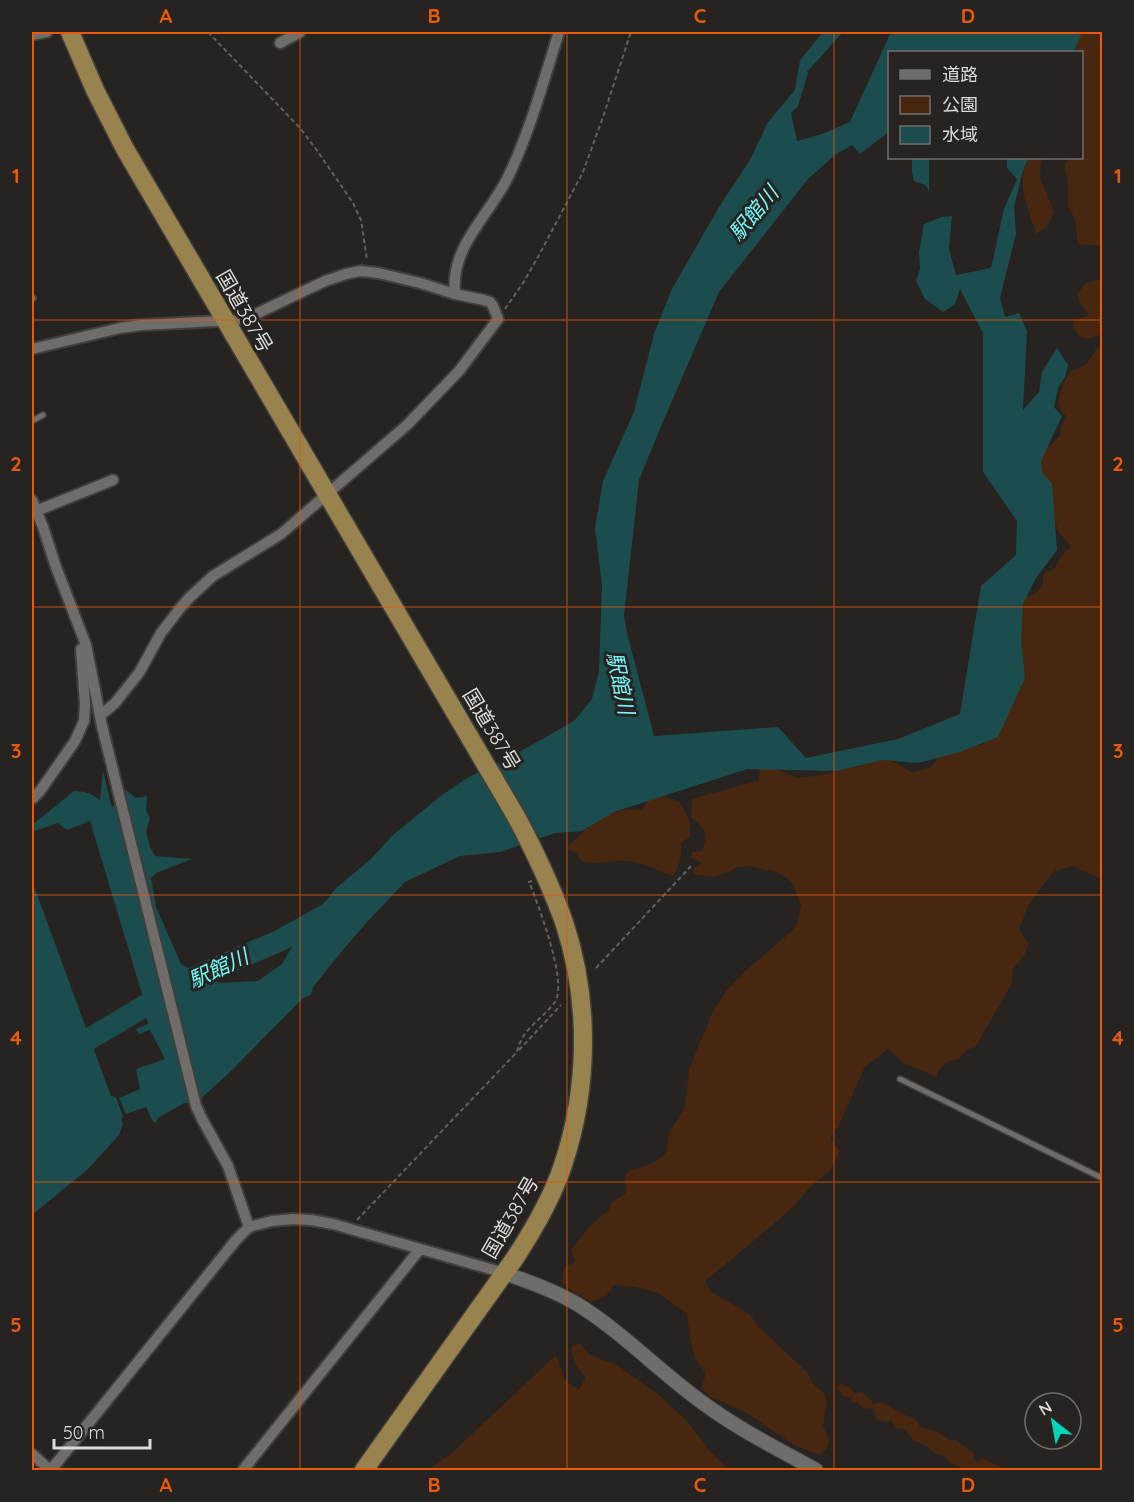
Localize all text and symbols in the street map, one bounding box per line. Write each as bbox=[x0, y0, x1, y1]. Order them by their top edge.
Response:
text: A bbox=[160, 3, 173, 28]
text: B bbox=[427, 3, 441, 28]
text: C bbox=[694, 3, 707, 28]
text: D bbox=[961, 3, 975, 28]
legend bbox=[888, 51, 1083, 159]
text: 道路 bbox=[942, 63, 978, 86]
text: 公園 bbox=[942, 93, 978, 116]
text: 水域 bbox=[942, 123, 978, 146]
text: 1 bbox=[12, 163, 20, 188]
text: 1 bbox=[1114, 163, 1122, 188]
water label: 駅館川 bbox=[723, 179, 784, 245]
street label: 国道387号 bbox=[211, 265, 279, 357]
text: 2 bbox=[10, 451, 22, 476]
text: 2 bbox=[1112, 451, 1124, 476]
water label: 駅館川 bbox=[602, 649, 641, 718]
street label: 国道387号 bbox=[458, 684, 526, 774]
text: 3 bbox=[11, 738, 21, 763]
text: 3 bbox=[1113, 738, 1123, 763]
water label: 駅館川 bbox=[184, 942, 254, 993]
text: 4 bbox=[10, 1025, 22, 1050]
text: 4 bbox=[1112, 1025, 1124, 1050]
street label: 国道387号 bbox=[476, 1171, 544, 1263]
text: 5 bbox=[10, 1312, 22, 1337]
text: 5 bbox=[1112, 1312, 1124, 1337]
north arrow bbox=[1023, 1391, 1083, 1451]
text: N bbox=[1035, 1397, 1055, 1420]
scale bar bbox=[54, 1412, 150, 1450]
text: 50 m bbox=[63, 1421, 105, 1444]
text: A bbox=[160, 1472, 173, 1497]
text: B bbox=[427, 1472, 441, 1497]
text: C bbox=[694, 1472, 707, 1497]
text: D bbox=[961, 1472, 975, 1497]

